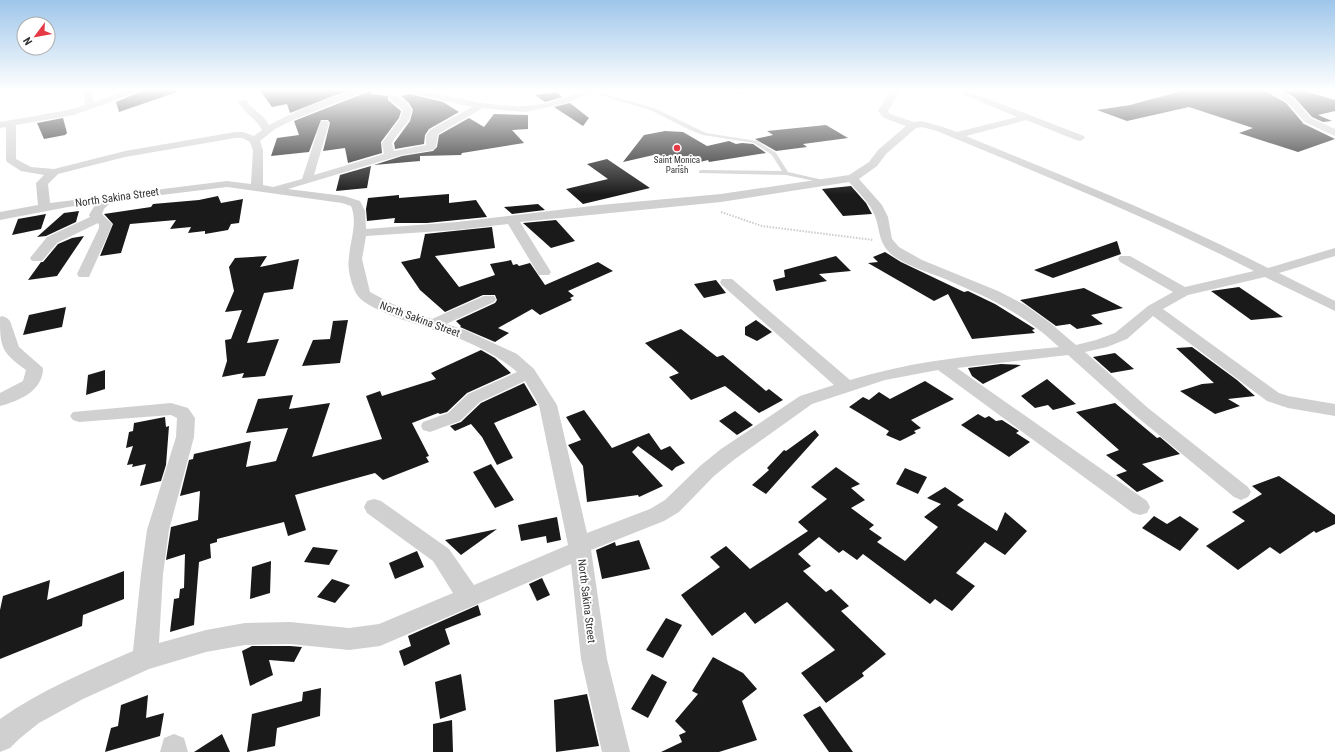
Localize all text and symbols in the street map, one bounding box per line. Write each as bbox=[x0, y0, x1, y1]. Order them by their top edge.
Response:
north arrow bbox=[16, 16, 56, 56]
text: N bbox=[21, 35, 35, 47]
marker: Saint Monica Parish bbox=[672, 143, 682, 153]
place label: Saint Monica Parish bbox=[654, 155, 700, 175]
street label: North Sakina Street bbox=[74, 185, 160, 210]
street label: North Sakina Street bbox=[378, 299, 462, 340]
street label: North Sakina Street bbox=[575, 558, 598, 644]

